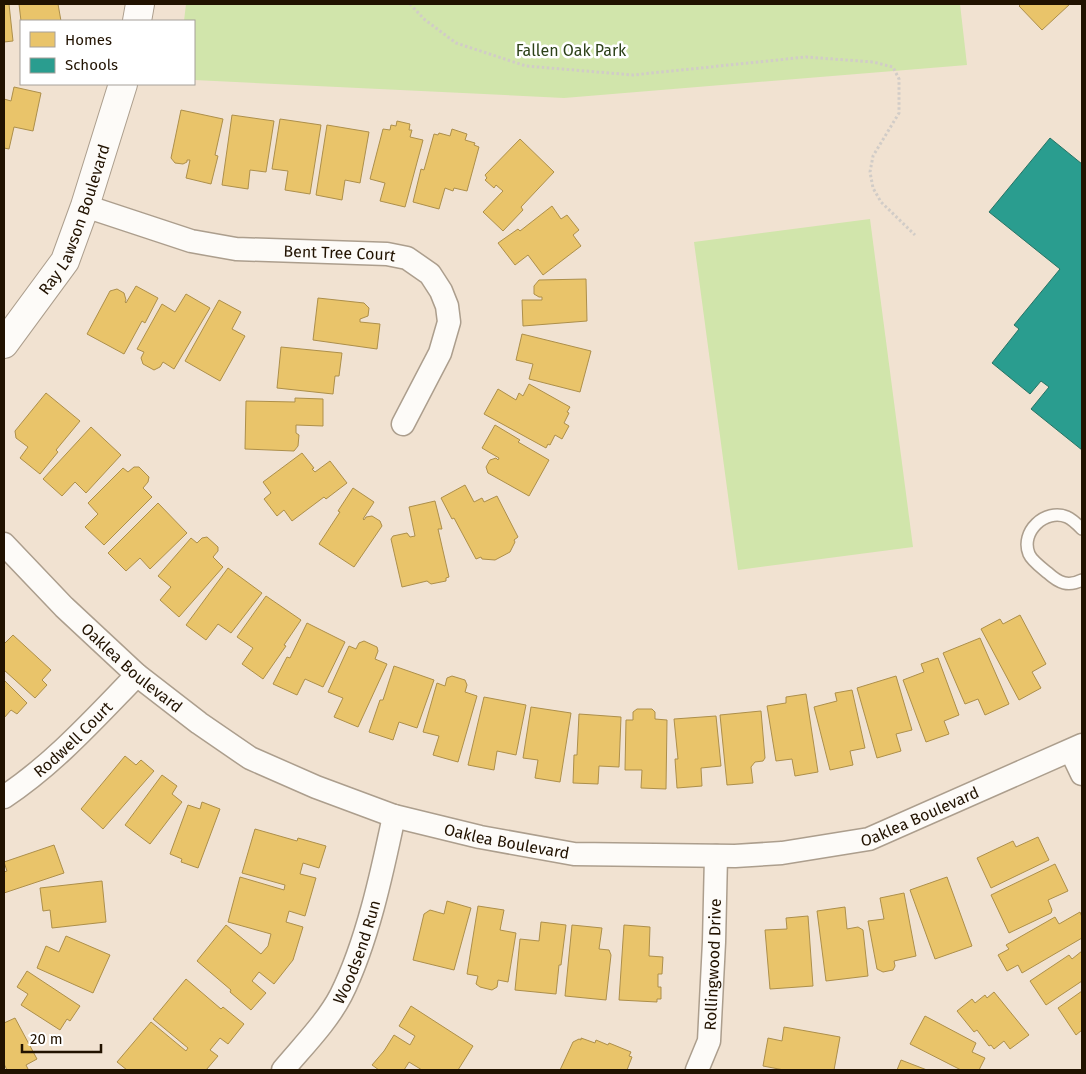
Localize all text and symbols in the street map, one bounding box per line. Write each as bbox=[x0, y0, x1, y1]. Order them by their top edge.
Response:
legend bbox=[20, 20, 195, 85]
text: Homes bbox=[65, 31, 112, 49]
park label: Fallen Oak Park bbox=[516, 41, 627, 60]
text: Schools bbox=[65, 56, 118, 74]
street label: Ray Lawson Boulevard bbox=[34, 142, 113, 298]
street label: Bent Tree Court bbox=[283, 241, 398, 265]
street label: Oaklea Boulevard bbox=[78, 619, 186, 716]
street label: Rodwell Court bbox=[29, 697, 116, 781]
street label: Oaklea Boulevard bbox=[859, 782, 982, 850]
street label: Oaklea Boulevard bbox=[442, 819, 571, 863]
street label: Woodsend Run bbox=[329, 898, 384, 1007]
street label: Rollingwood Drive bbox=[700, 898, 725, 1031]
scale bar bbox=[22, 1022, 101, 1054]
text: 20 m bbox=[30, 1030, 63, 1048]

